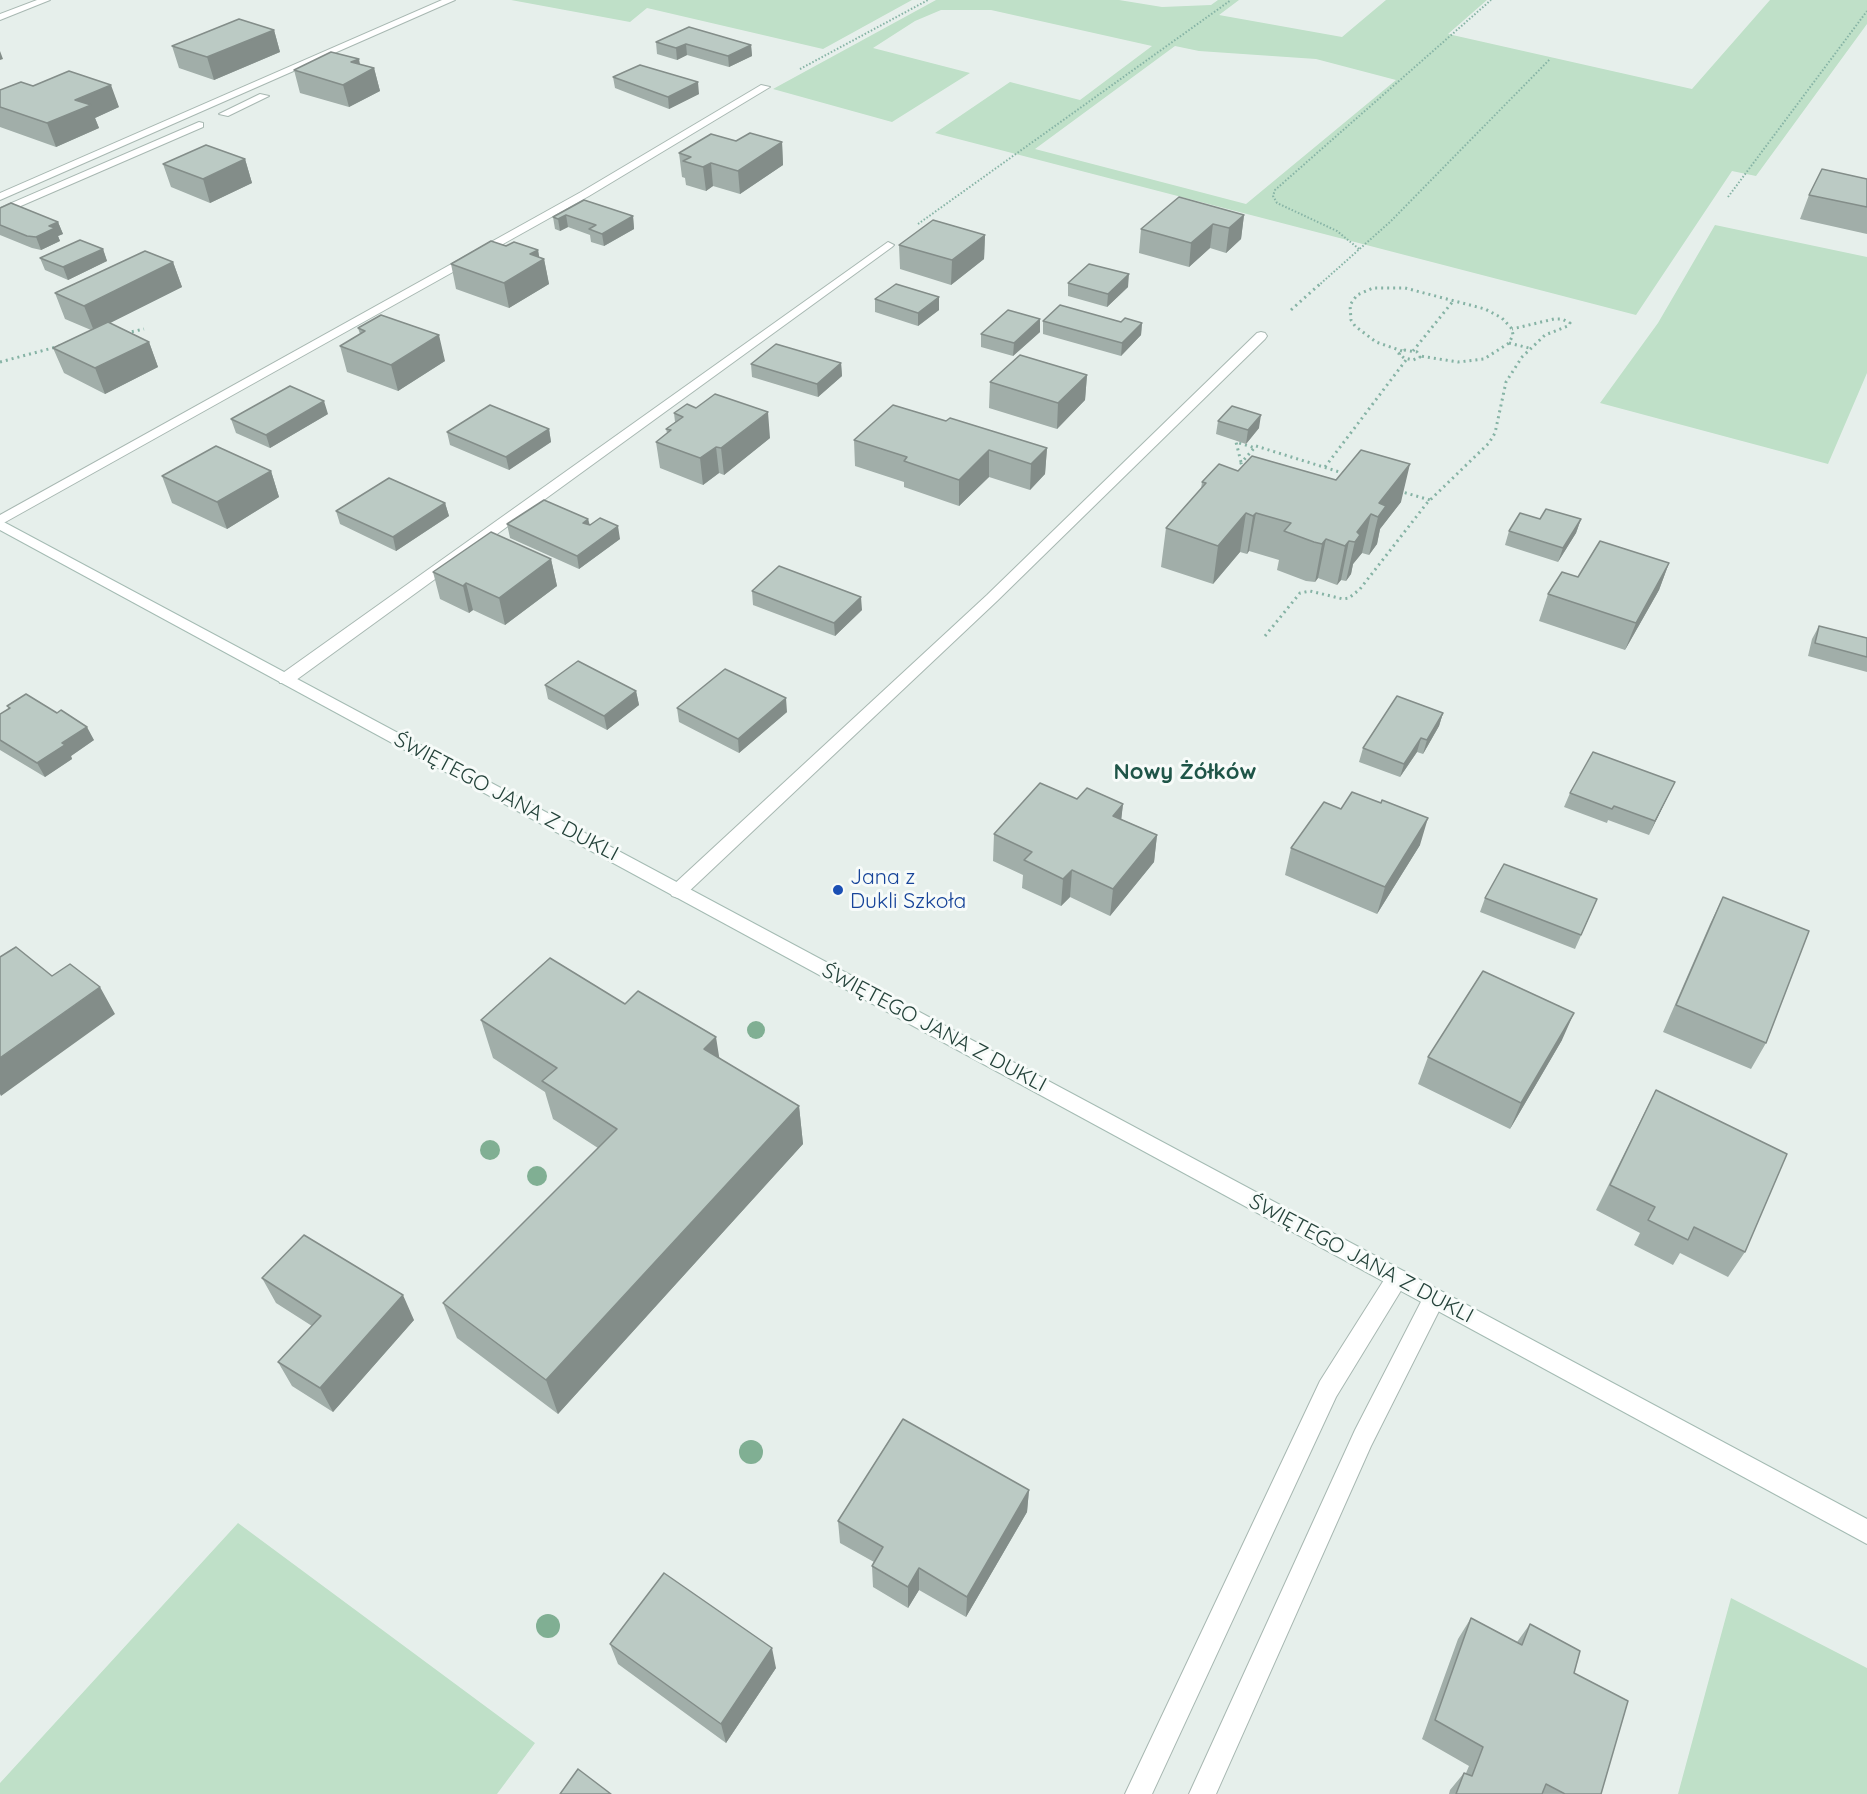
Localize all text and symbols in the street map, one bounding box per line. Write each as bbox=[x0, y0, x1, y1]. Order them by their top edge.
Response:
street label: ŚWIĘTEGO JANA Z DUKLI bbox=[390, 727, 622, 867]
district label: Nowy Żółków bbox=[1114, 759, 1256, 785]
place label: Jana z Dukli Szkoła bbox=[850, 865, 966, 915]
marker: Jana z Dukli Szkoła bbox=[831, 883, 845, 897]
street label: ŚWIĘTEGO JANA Z DUKLI bbox=[818, 958, 1050, 1098]
street label: ŚWIĘTEGO JANA Z DUKLI bbox=[1245, 1189, 1477, 1329]

